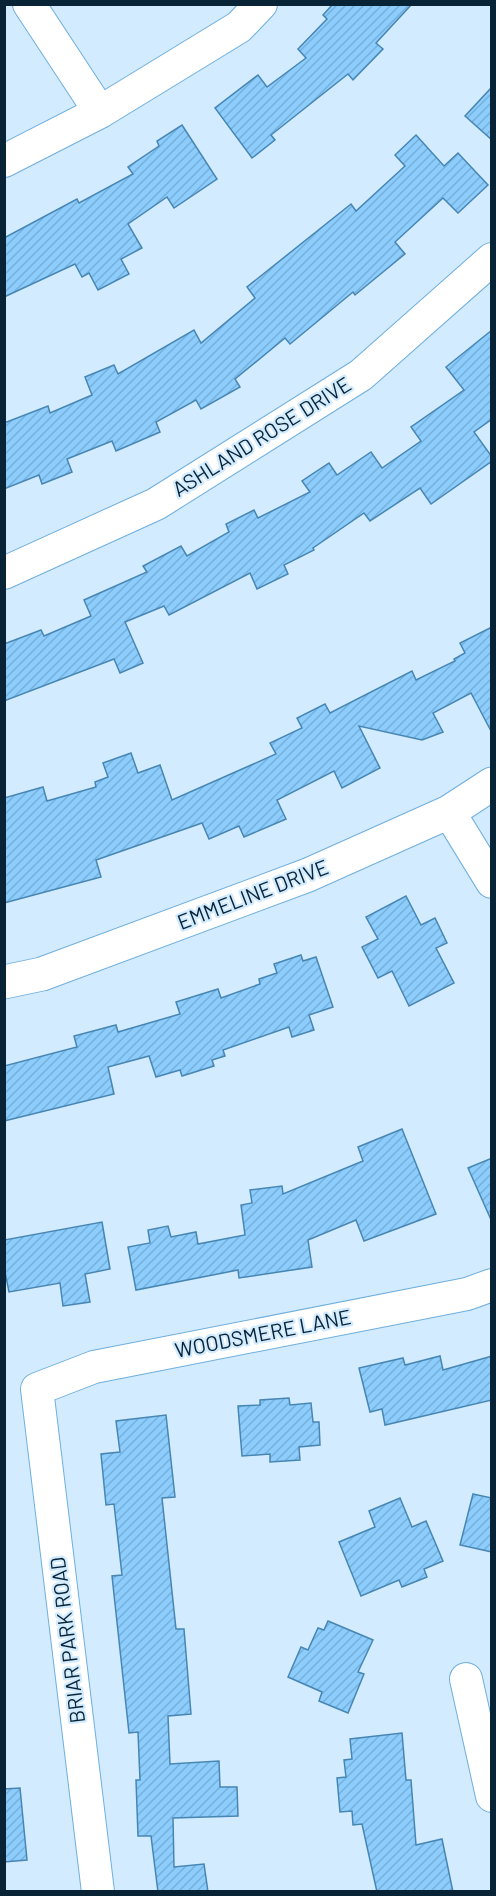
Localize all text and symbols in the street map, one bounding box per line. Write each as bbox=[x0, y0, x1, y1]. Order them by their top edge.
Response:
street label: ASHLAND ROSE DRIVE bbox=[167, 371, 355, 501]
street label: EMMELINE DRIVE bbox=[173, 853, 331, 934]
street label: WOODSMERE LANE bbox=[172, 1303, 353, 1362]
street label: BRIAR PARK ROAD bbox=[44, 1556, 89, 1725]

